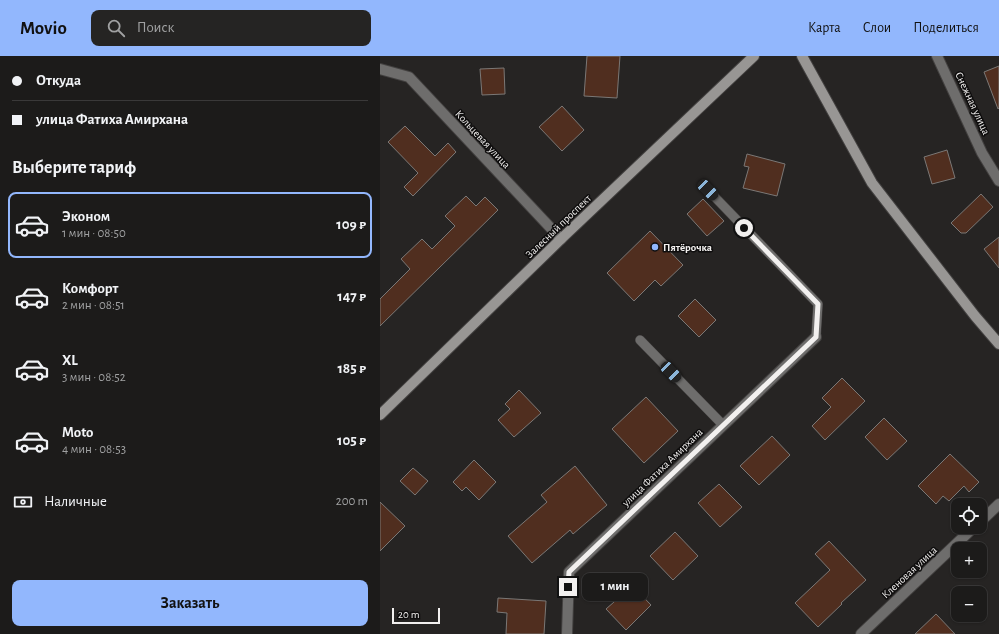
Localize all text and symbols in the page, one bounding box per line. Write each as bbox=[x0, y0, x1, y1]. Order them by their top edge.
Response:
search box bbox=[91, 10, 371, 46]
icon: search bbox=[105, 17, 127, 39]
text: Movio bbox=[20, 19, 67, 38]
text: Поиск bbox=[137, 20, 174, 35]
text: Карта bbox=[808, 21, 841, 35]
text: Слои bbox=[863, 21, 891, 35]
text: Поделиться bbox=[913, 21, 979, 35]
street label: Снежная улица bbox=[953, 70, 992, 136]
text: Откуда bbox=[36, 73, 81, 88]
street label: Кольцевая улица bbox=[453, 108, 512, 171]
text: улица Фатиха Амирхана bbox=[36, 112, 188, 127]
text: Выберите тариф bbox=[12, 159, 136, 177]
car bbox=[695, 177, 721, 203]
street label: Залесный проспект bbox=[524, 192, 593, 260]
icon: car bbox=[14, 207, 50, 243]
text: Эконом bbox=[62, 209, 110, 224]
text: 109 ₽ bbox=[336, 217, 366, 232]
route start bbox=[735, 219, 753, 237]
text: 1 мин · 08:50 bbox=[62, 227, 126, 240]
marker: Пятёрочка bbox=[650, 242, 660, 252]
place label: Пятёрочка bbox=[663, 242, 712, 253]
icon: car bbox=[14, 279, 50, 315]
text: Комфорт bbox=[62, 281, 118, 296]
text: 147 ₽ bbox=[337, 289, 366, 304]
text: 2 мин · 08:51 bbox=[62, 299, 125, 312]
icon: car bbox=[14, 351, 50, 387]
text: XL bbox=[62, 353, 78, 368]
car bbox=[658, 359, 684, 385]
text: 185 ₽ bbox=[337, 361, 366, 376]
text: 3 мин · 08:52 bbox=[62, 371, 126, 384]
icon: car bbox=[14, 423, 50, 459]
text: Moto bbox=[62, 425, 94, 440]
street label: улица Фатиха Амирхана bbox=[619, 426, 705, 509]
text: 105 ₽ bbox=[337, 433, 366, 448]
text: 4 мин · 08:53 bbox=[62, 443, 126, 456]
icon: cash bbox=[12, 491, 34, 513]
text: Наличные bbox=[44, 494, 107, 509]
text: 200 m bbox=[336, 495, 368, 508]
map controls bbox=[951, 498, 987, 622]
button: locate bbox=[951, 498, 987, 534]
button: + bbox=[951, 542, 987, 578]
street label: Кленовая улица bbox=[880, 544, 939, 601]
callout: 1 мин bbox=[582, 573, 648, 601]
route end bbox=[559, 578, 577, 596]
button: Заказать bbox=[12, 580, 368, 626]
text: 1 мин bbox=[601, 580, 630, 593]
button: − bbox=[951, 586, 987, 622]
scale bar bbox=[392, 606, 440, 625]
text: 20 m bbox=[398, 609, 419, 620]

